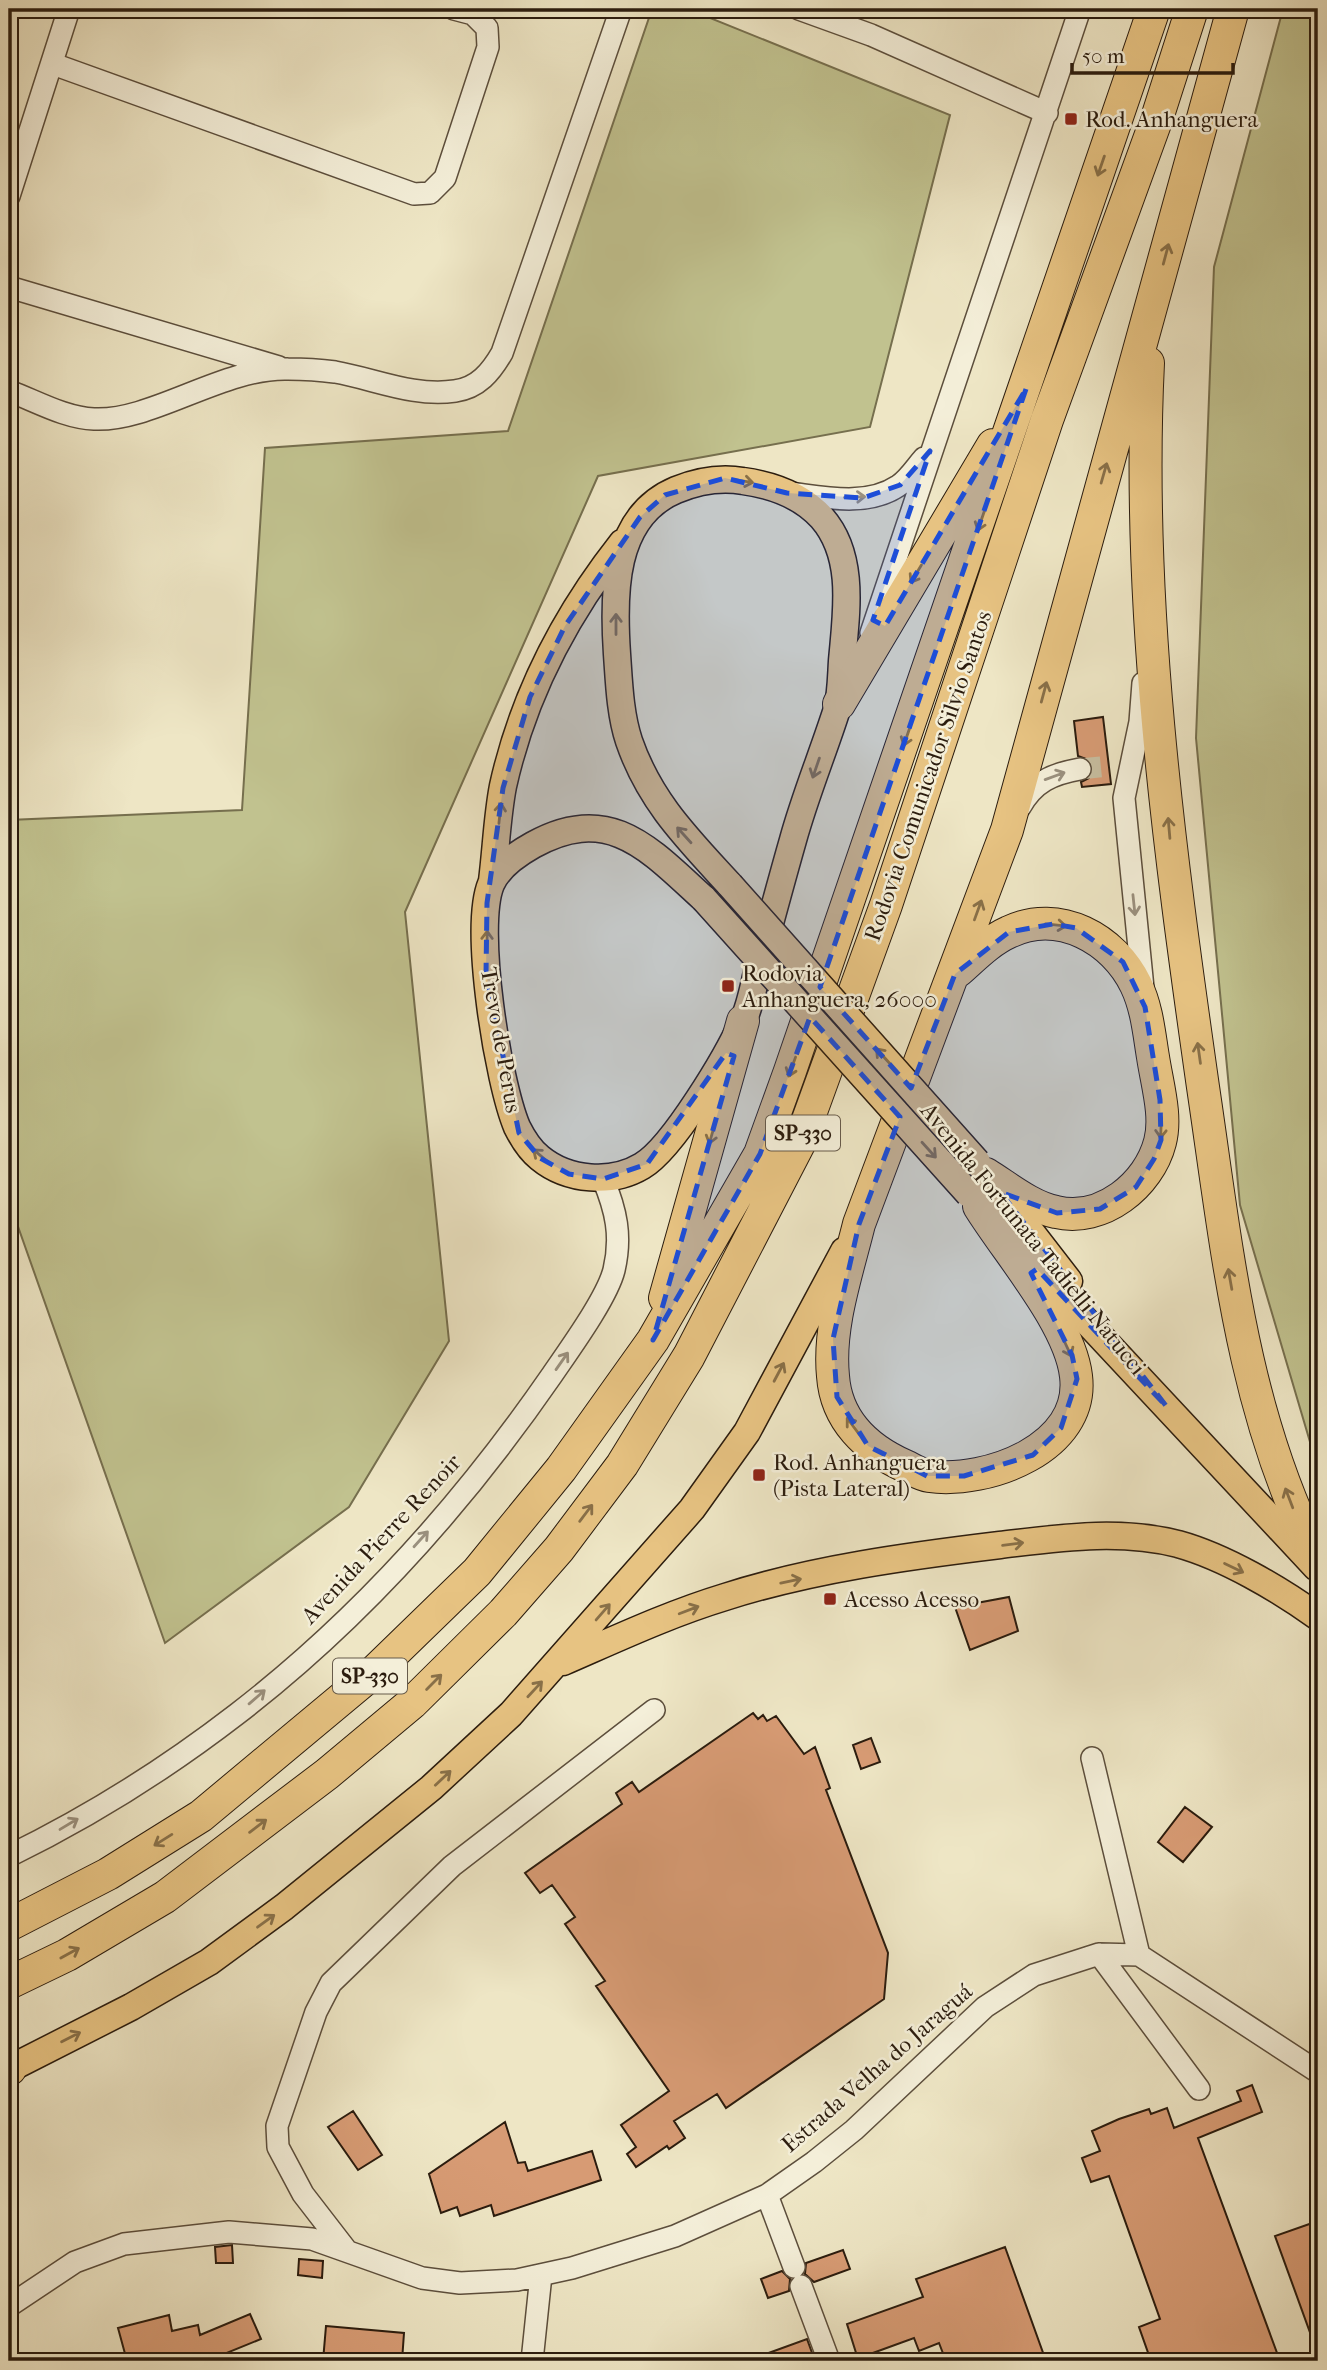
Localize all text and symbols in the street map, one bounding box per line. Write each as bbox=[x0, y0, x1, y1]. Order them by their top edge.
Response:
scale bar bbox=[1072, 32, 1232, 76]
text: 50 m bbox=[1082, 44, 1125, 68]
place label: Rod. Anhanguera bbox=[1085, 106, 1258, 133]
marker: Rod. Anhanguera bbox=[1063, 111, 1079, 127]
one-way arrow bbox=[1094, 155, 1106, 177]
one-way arrow bbox=[1160, 244, 1173, 266]
one-way arrow bbox=[1098, 462, 1111, 484]
one-way arrow bbox=[731, 475, 754, 488]
one-way arrow bbox=[843, 491, 866, 504]
one-way arrow bbox=[974, 509, 986, 531]
one-way arrow bbox=[909, 564, 923, 584]
street label: Rodovia Comunicador Silvio Santos bbox=[859, 607, 997, 945]
one-way arrow bbox=[609, 613, 623, 636]
one-way arrow bbox=[1038, 682, 1051, 704]
one-way arrow bbox=[900, 725, 912, 747]
one-way arrow bbox=[809, 757, 822, 779]
one-way arrow bbox=[1043, 769, 1065, 781]
one-way arrow bbox=[493, 803, 506, 825]
one-way arrow bbox=[1162, 817, 1175, 840]
one-way arrow bbox=[676, 826, 692, 844]
one-way arrow bbox=[1127, 893, 1140, 915]
one-way arrow bbox=[973, 900, 985, 922]
one-way arrow bbox=[1044, 919, 1067, 932]
one-way arrow bbox=[480, 930, 493, 953]
place label: Rodovia Anhanguera, 26000 bbox=[741, 960, 937, 1013]
street label: Trevo de Perus bbox=[475, 965, 527, 1115]
marker: Rodovia Anhanguera, 26000 bbox=[720, 978, 736, 994]
one-way arrow bbox=[1192, 1042, 1205, 1065]
one-way arrow bbox=[874, 1048, 891, 1065]
one-way arrow bbox=[785, 1055, 797, 1077]
street label: Avenida Fortunata Tadielli Natucci bbox=[914, 1097, 1151, 1381]
road number: SP-330 bbox=[766, 1116, 840, 1150]
one-way arrow bbox=[1154, 1117, 1168, 1140]
one-way arrow bbox=[704, 1123, 717, 1145]
one-way arrow bbox=[921, 1141, 938, 1158]
one-way arrow bbox=[532, 1148, 550, 1164]
one-way arrow bbox=[1223, 1268, 1236, 1291]
one-way arrow bbox=[1061, 1336, 1074, 1357]
one-way arrow bbox=[555, 1352, 569, 1371]
one-way arrow bbox=[772, 1362, 786, 1382]
one-way arrow bbox=[845, 1418, 860, 1436]
street label: Avenida Pierre Renoir bbox=[295, 1449, 467, 1630]
place label: Rod. Anhanguera (Pista Lateral) bbox=[773, 1449, 946, 1502]
marker: Rod. Anhanguera (Pista Lateral) bbox=[751, 1467, 767, 1483]
one-way arrow bbox=[1282, 1487, 1295, 1509]
one-way arrow bbox=[579, 1504, 593, 1523]
one-way arrow bbox=[413, 1530, 429, 1548]
one-way arrow bbox=[1001, 1537, 1024, 1550]
one-way arrow bbox=[1223, 1562, 1244, 1576]
one-way arrow bbox=[779, 1573, 802, 1587]
place label: Acesso Acesso bbox=[843, 1586, 979, 1613]
marker: Acesso Acesso bbox=[822, 1591, 838, 1607]
one-way arrow bbox=[595, 1603, 611, 1621]
one-way arrow bbox=[678, 1603, 700, 1615]
road number: SP-330 bbox=[333, 1658, 407, 1694]
one-way arrow bbox=[425, 1673, 442, 1690]
one-way arrow bbox=[526, 1681, 543, 1698]
one-way arrow bbox=[248, 1689, 266, 1705]
one-way arrow bbox=[434, 1770, 452, 1786]
one-way arrow bbox=[59, 1817, 79, 1831]
one-way arrow bbox=[249, 1819, 268, 1834]
one-way arrow bbox=[154, 1834, 174, 1848]
one-way arrow bbox=[256, 1913, 275, 1928]
one-way arrow bbox=[59, 1945, 80, 1959]
street label: Estrada Velha do Jaraguá bbox=[776, 1978, 978, 2158]
one-way arrow bbox=[60, 2030, 81, 2044]

